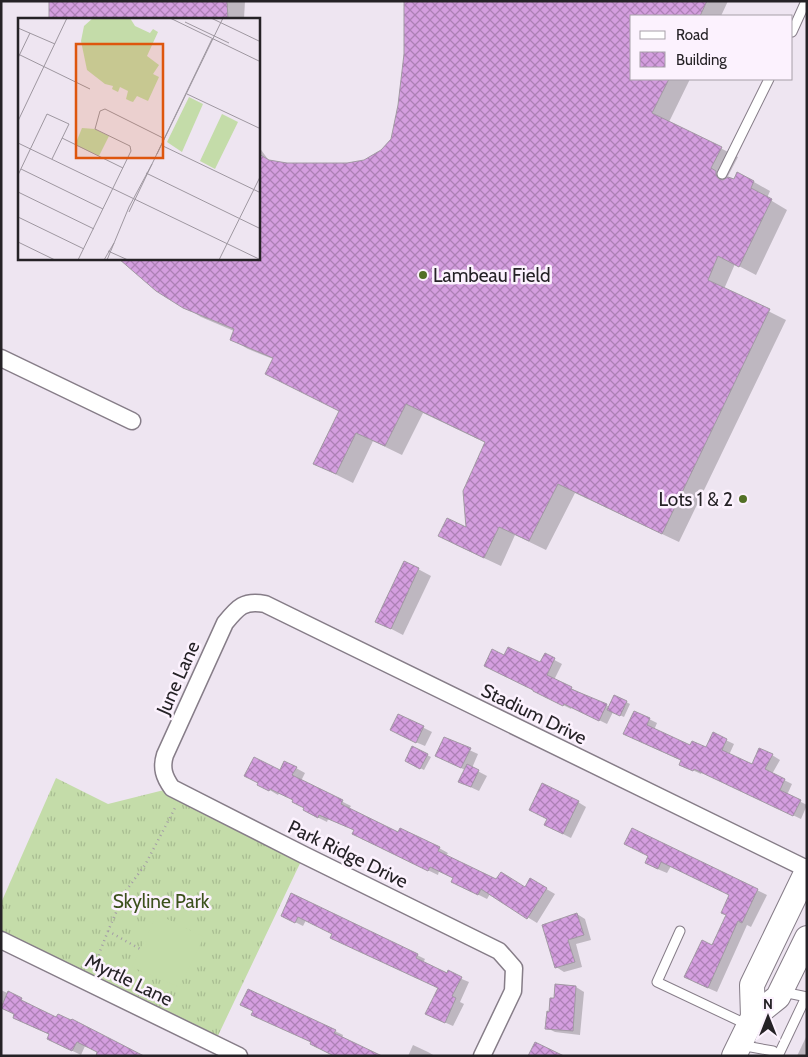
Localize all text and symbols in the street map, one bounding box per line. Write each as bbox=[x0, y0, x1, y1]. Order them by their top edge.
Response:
legend bbox=[630, 15, 793, 80]
inset map bbox=[18, 18, 260, 260]
text: Road bbox=[676, 26, 709, 44]
text: Building bbox=[676, 51, 727, 69]
place label: Lambeau Field bbox=[433, 264, 550, 287]
marker: Lambeau Field bbox=[417, 269, 429, 281]
place label: Lots 1 & 2 bbox=[659, 488, 733, 511]
marker: Lots 1 & 2 bbox=[737, 493, 749, 505]
street label: June Lane bbox=[151, 637, 205, 719]
street label: Stadium Drive bbox=[478, 679, 591, 750]
street label: Park Ridge Drive bbox=[284, 815, 412, 893]
park label: Skyline Park bbox=[113, 890, 210, 913]
street label: Myrtle Lane bbox=[82, 949, 177, 1011]
north arrow bbox=[743, 992, 793, 1042]
text: N bbox=[763, 995, 773, 1013]

